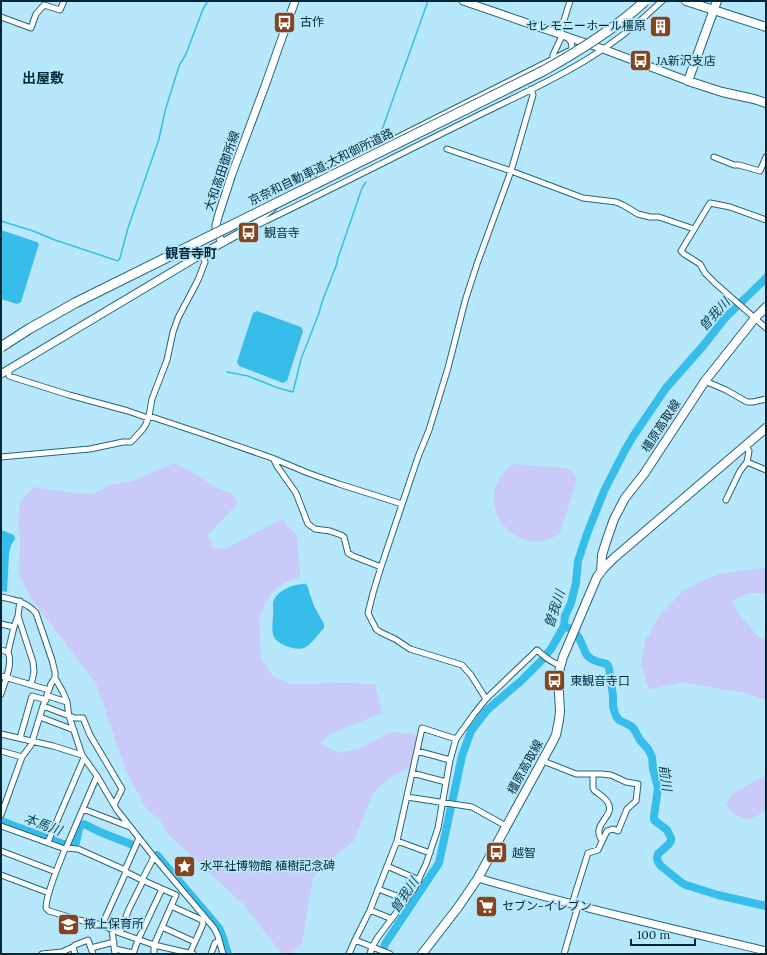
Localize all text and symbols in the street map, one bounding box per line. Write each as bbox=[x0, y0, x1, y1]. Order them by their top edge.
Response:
bus stop icon: 古作 bbox=[272, 9, 298, 35]
building icon: セレモニーホール橿原 bbox=[648, 13, 674, 39]
place label: 古作 bbox=[300, 14, 324, 29]
place label: セレモニーホール橿原 bbox=[526, 18, 646, 33]
bus stop icon: JA新沢支店 bbox=[627, 48, 653, 74]
place label: JA新沢支店 bbox=[655, 53, 716, 68]
district label: 出屋敷 bbox=[22, 69, 64, 87]
street label: 京奈和自動車道;大和御所道路 bbox=[246, 125, 396, 208]
street label: 大和高田御所線 bbox=[201, 129, 242, 213]
bus stop icon: 観音寺 bbox=[235, 220, 261, 246]
place label: 観音寺 bbox=[264, 225, 300, 240]
district label: 観音寺町 bbox=[165, 245, 217, 262]
water label: 曽我川 bbox=[695, 293, 735, 335]
street label: 橿原高取線 bbox=[638, 396, 683, 455]
water label: 曽我川 bbox=[540, 586, 569, 630]
bus stop icon: 東観音寺口 bbox=[541, 668, 567, 694]
place label: 東観音寺口 bbox=[570, 673, 630, 688]
street label: 橿原高取線 bbox=[503, 737, 546, 797]
water label: 前川 bbox=[655, 764, 676, 794]
water label: 本馬川 bbox=[22, 810, 66, 840]
bus stop icon: 越智 bbox=[483, 840, 509, 866]
place label: 越智 bbox=[512, 845, 536, 860]
place icon: 水平社博物館 植樹記念碑 bbox=[172, 853, 198, 879]
place label: 水平社博物館 植樹記念碑 bbox=[200, 858, 335, 873]
water label: 曽我川 bbox=[386, 873, 423, 916]
supermarket icon: セブン-イレブン bbox=[473, 893, 499, 919]
place label: セブン-イレブン bbox=[502, 898, 592, 913]
school or university icon: 掖上保育所 bbox=[55, 911, 81, 937]
place label: 掖上保育所 bbox=[84, 916, 144, 931]
scale bar bbox=[631, 921, 695, 947]
text: 100 m bbox=[637, 927, 670, 942]

